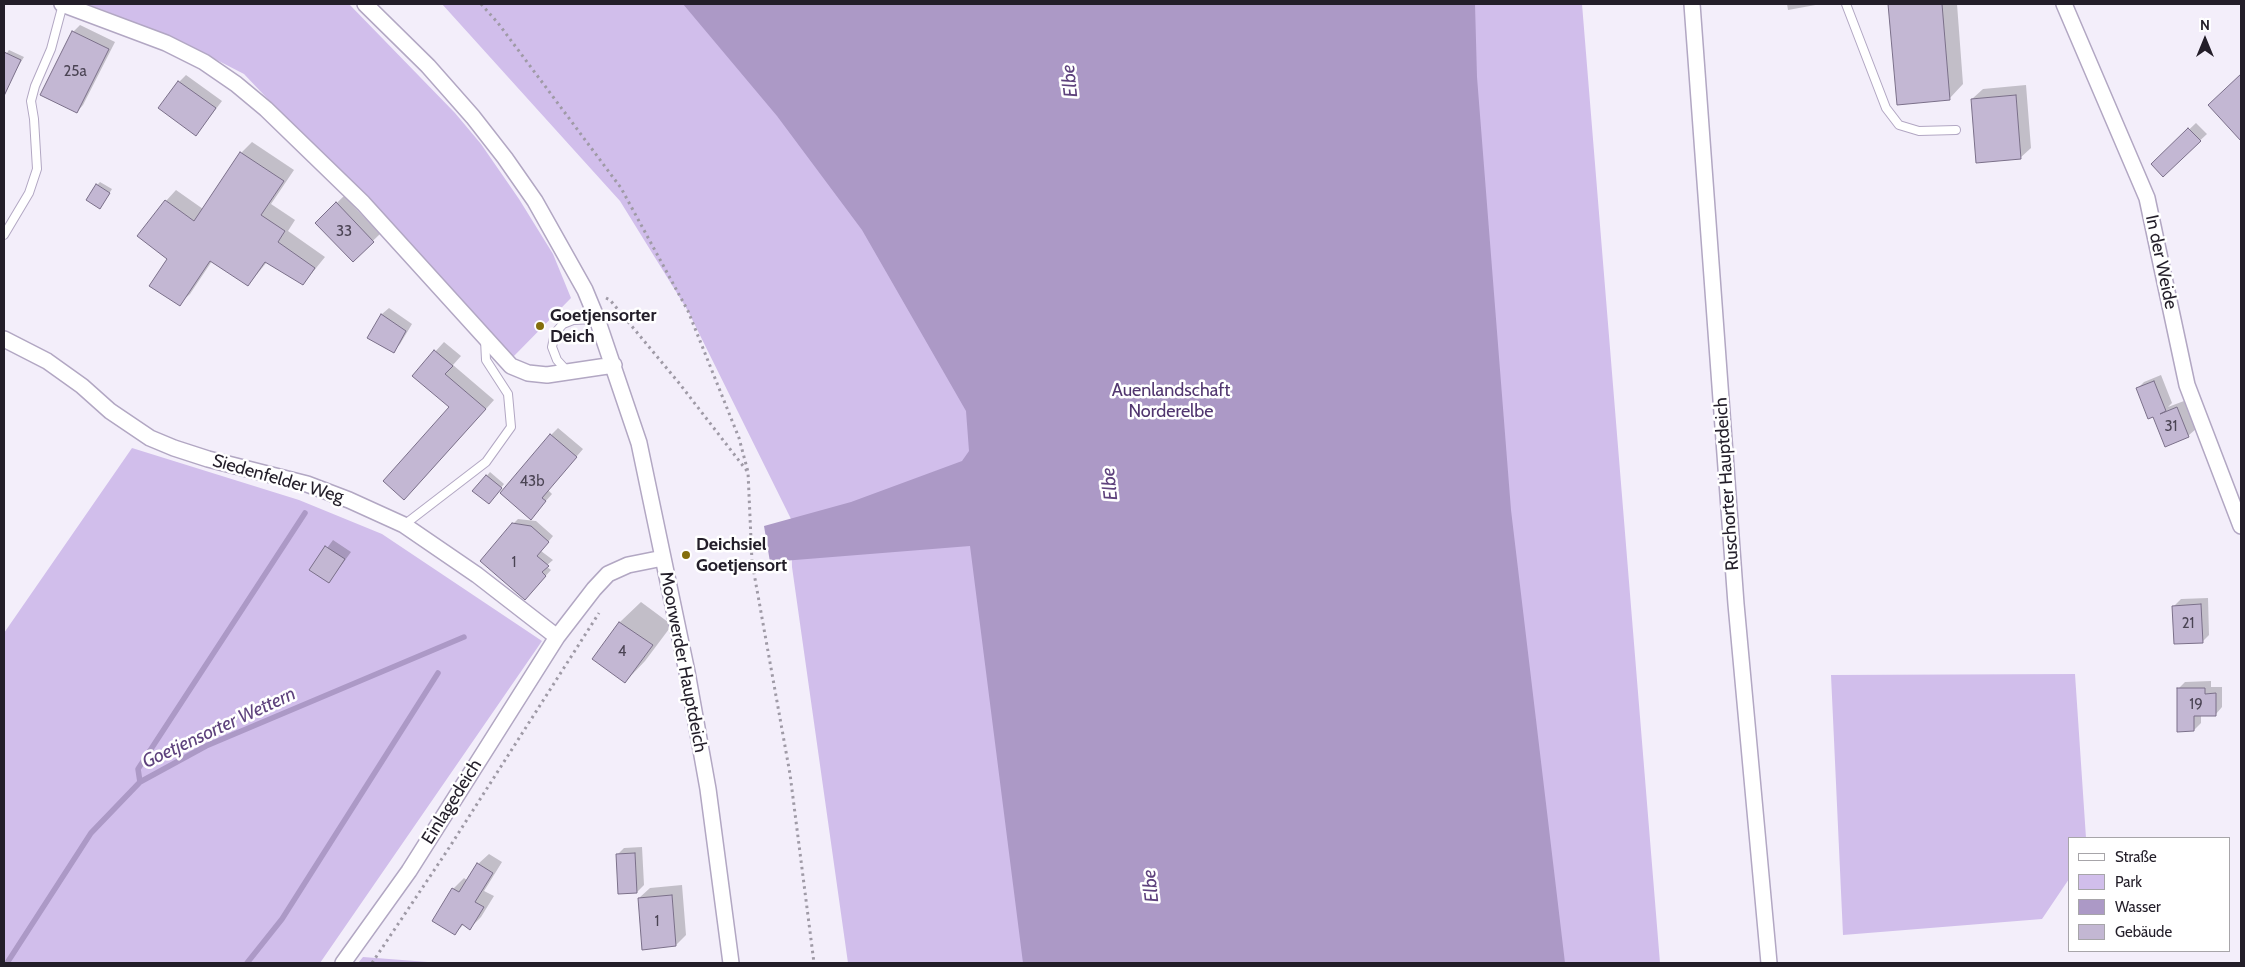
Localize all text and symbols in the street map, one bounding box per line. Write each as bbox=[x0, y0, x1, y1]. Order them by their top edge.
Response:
north arrow bbox=[2180, 15, 2230, 65]
text: N bbox=[2200, 16, 2210, 34]
house number: 25a bbox=[63, 63, 87, 81]
water label: Elbe bbox=[1057, 64, 1083, 98]
street label: In der Weide bbox=[2140, 213, 2182, 311]
house number: 33 bbox=[336, 223, 352, 241]
place label: Goetjensorter Deich bbox=[550, 305, 656, 348]
marker: Goetjensorter Deich bbox=[534, 320, 546, 332]
park label: Auenlandschaft Norderelbe bbox=[1112, 380, 1230, 422]
street label: Ruschorter Hauptdeich bbox=[1710, 397, 1744, 571]
house number: 31 bbox=[2164, 418, 2178, 436]
street label: Siedenfelder Weg bbox=[210, 450, 346, 508]
water label: Elbe bbox=[1097, 467, 1123, 501]
house number: 43b bbox=[519, 473, 545, 491]
place label: Deichsiel Goetjensort bbox=[696, 534, 787, 576]
marker: Deichsiel Goetjensort bbox=[680, 549, 692, 561]
house number: 1 bbox=[512, 554, 516, 572]
street label: Moorwerder Hauptdeich bbox=[655, 570, 711, 754]
house number: 21 bbox=[2182, 615, 2194, 633]
house number: 4 bbox=[618, 643, 626, 661]
water label: Goetjensorter Wettern bbox=[139, 682, 299, 774]
house number: 19 bbox=[2189, 696, 2203, 714]
street label: Einlagedeich bbox=[417, 755, 487, 849]
legend bbox=[2068, 837, 2230, 952]
text: Straße bbox=[2115, 848, 2157, 866]
water label: Elbe bbox=[1138, 869, 1164, 903]
text: Park bbox=[2115, 873, 2142, 891]
text: Wasser bbox=[2115, 898, 2161, 916]
house number: 1 bbox=[655, 913, 659, 931]
text: Gebäude bbox=[2115, 923, 2172, 941]

